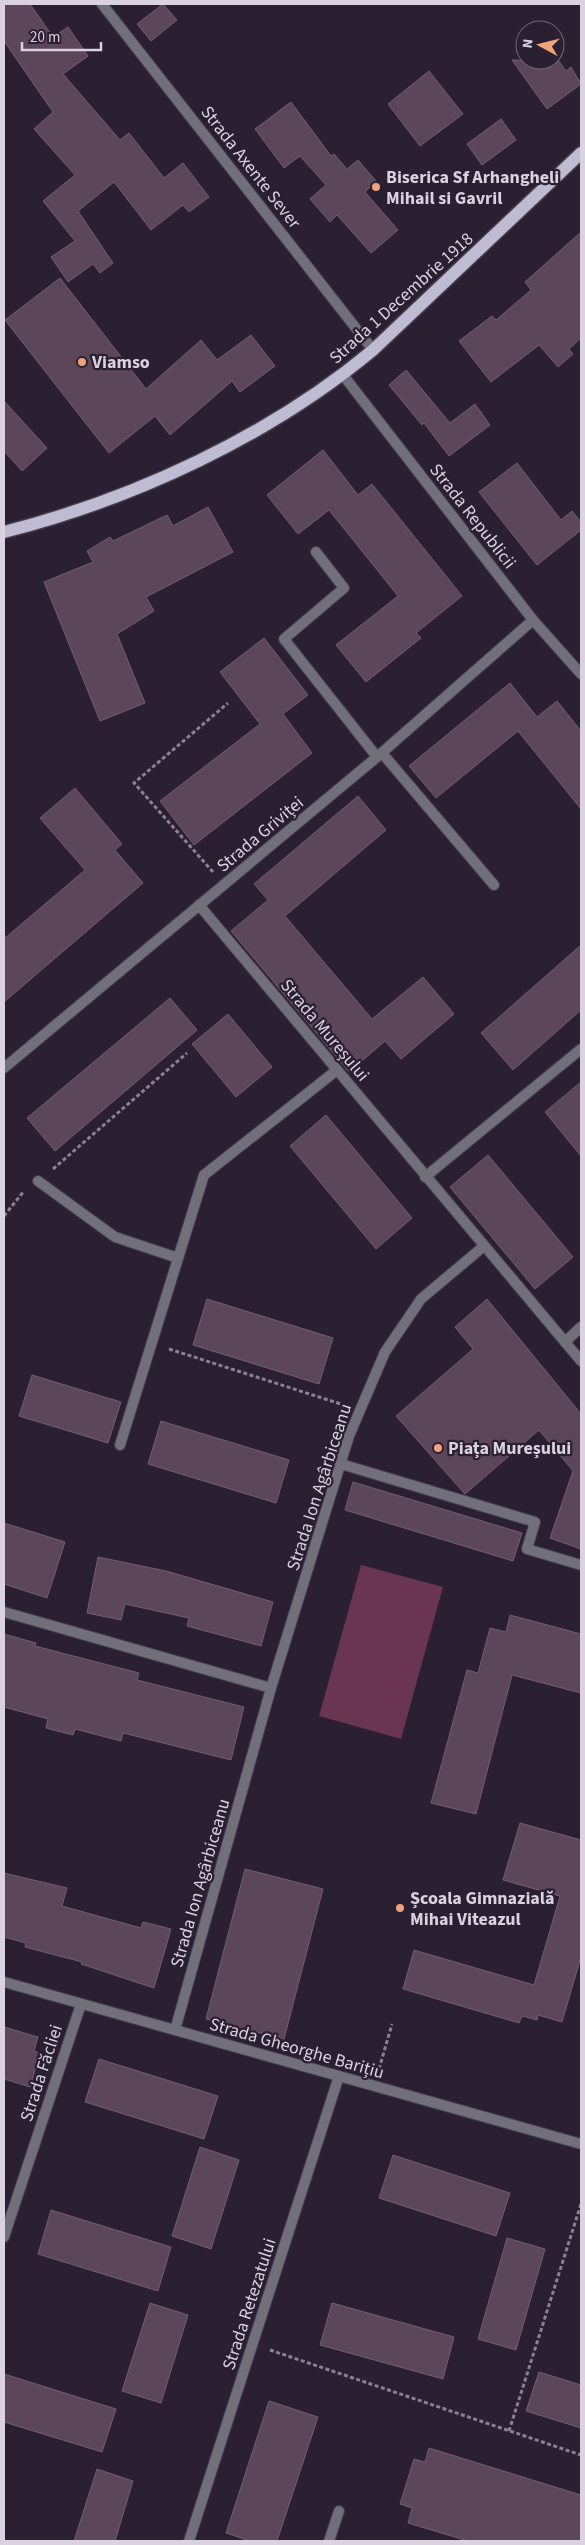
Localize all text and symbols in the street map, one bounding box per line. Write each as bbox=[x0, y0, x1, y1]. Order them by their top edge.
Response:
scale bar bbox=[22, 20, 101, 52]
north arrow bbox=[515, 20, 565, 70]
text: 20 m bbox=[30, 27, 60, 48]
text: N bbox=[518, 38, 539, 49]
street label: Strada Axente Sever bbox=[195, 101, 307, 235]
place label: Biserica Sf Arhangheli Mihail si Gavril bbox=[386, 165, 559, 211]
marker: Biserica Sf Arhangheli Mihail si Gavril bbox=[370, 181, 382, 193]
street label: Strada 1 Decembrie 1918 bbox=[324, 227, 479, 370]
place label: Viamso bbox=[91, 350, 150, 375]
marker: Viamso bbox=[76, 356, 88, 368]
street label: Strada Republicii bbox=[423, 458, 522, 574]
street label: Strada Griviței bbox=[211, 791, 309, 878]
street label: Strada Mureșului bbox=[274, 974, 375, 1087]
street label: Strada Ion Agârbiceanu bbox=[281, 1400, 358, 1574]
place label: Piața Mureșului bbox=[448, 1436, 571, 1461]
marker: Piața Mureșului bbox=[432, 1442, 444, 1454]
street label: Strada Ion Agârbiceanu bbox=[164, 1796, 237, 1970]
place label: Școala Gimnazială Mihai Viteazul bbox=[410, 1886, 554, 1932]
marker: Școala Gimnazială Mihai Viteazul bbox=[394, 1902, 406, 1914]
street label: Strada Gheorghe Barițiu bbox=[207, 2012, 387, 2085]
street label: Strada Făcliei bbox=[14, 2021, 69, 2125]
street label: Strada Retezatului bbox=[216, 2235, 283, 2373]

